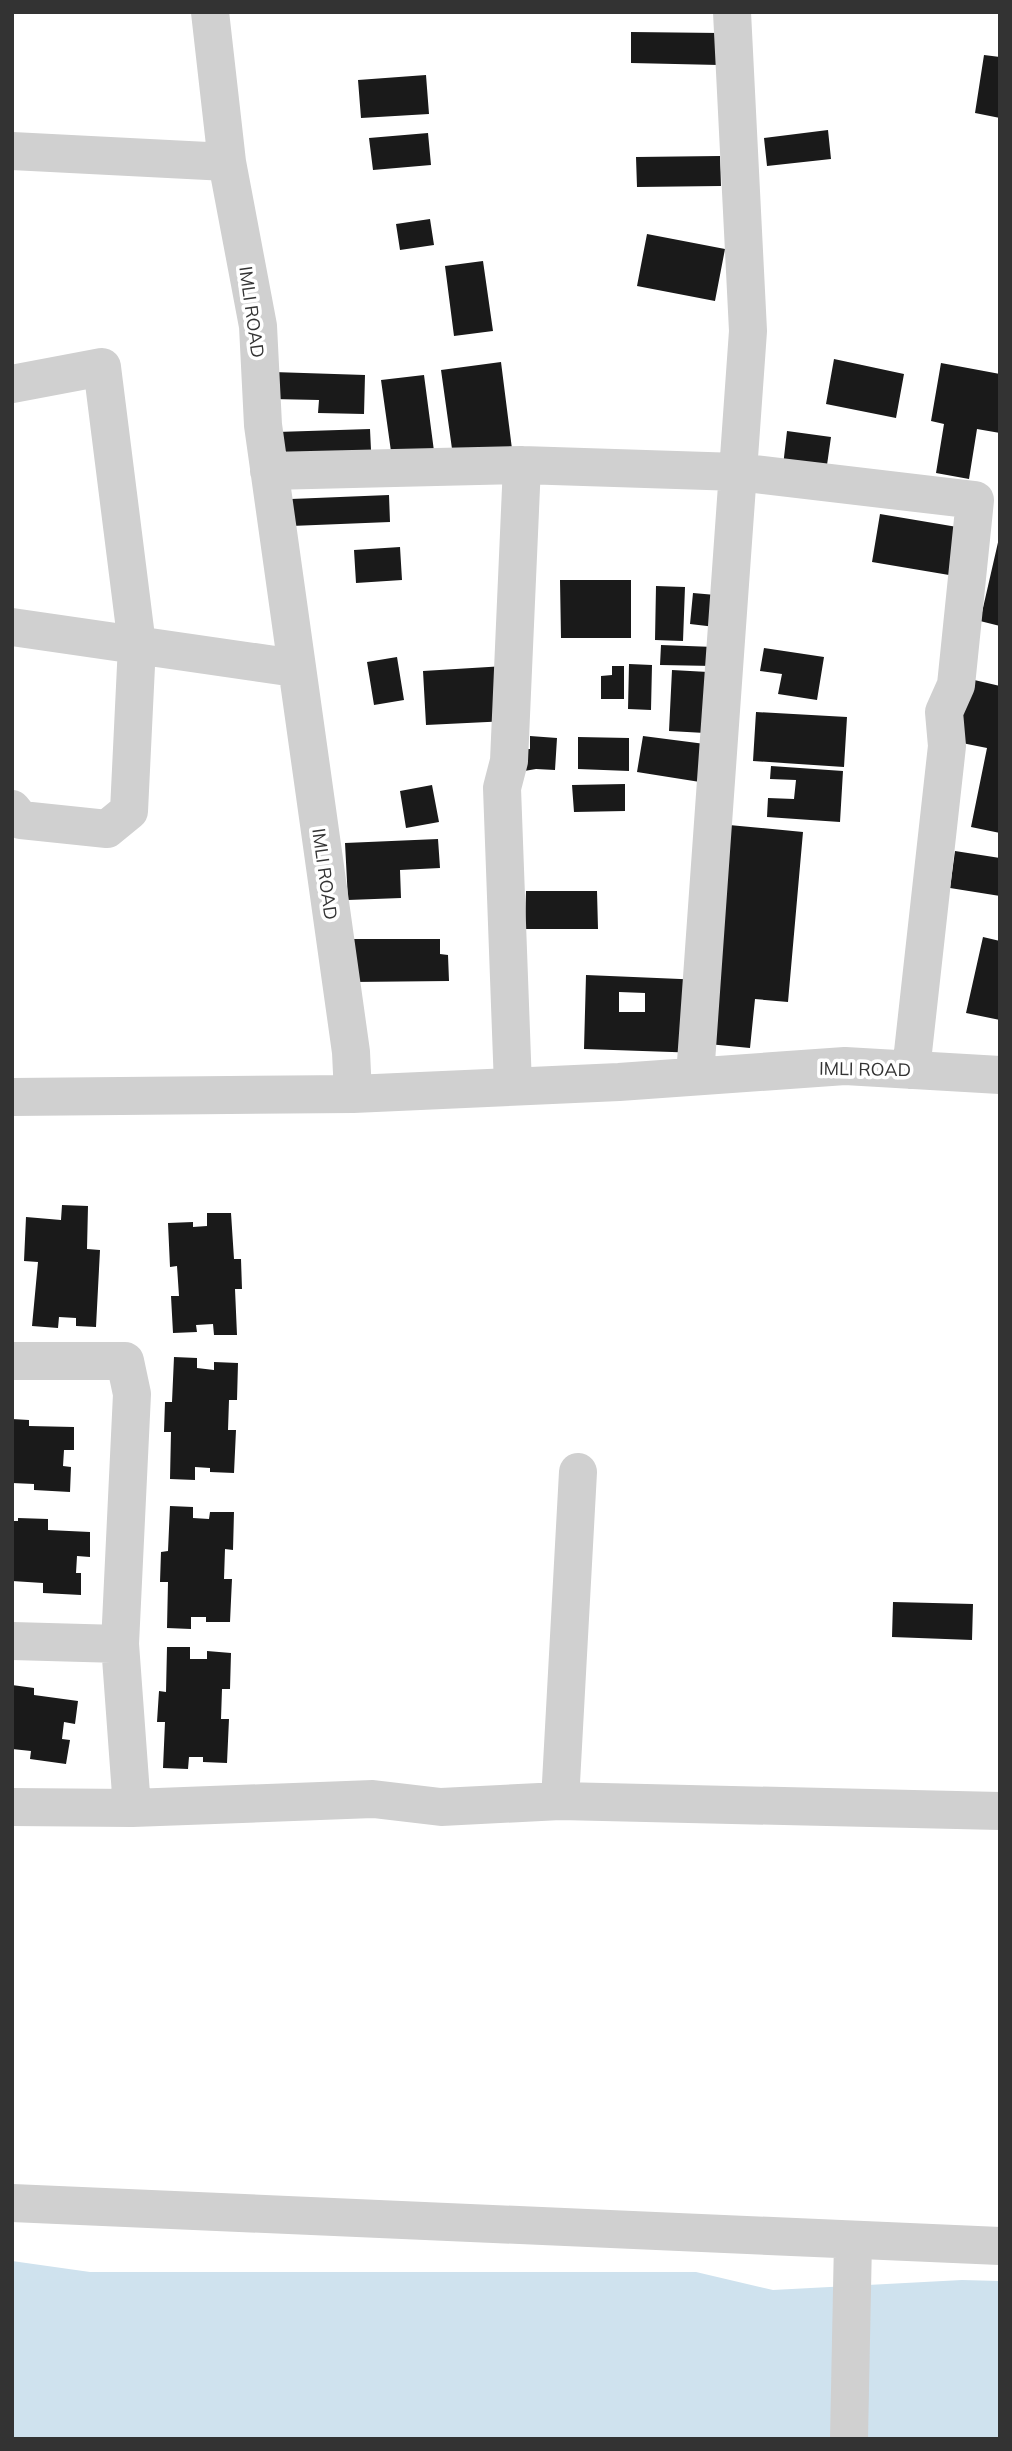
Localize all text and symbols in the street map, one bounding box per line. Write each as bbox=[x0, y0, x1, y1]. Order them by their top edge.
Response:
street label: IMLI ROAD bbox=[234, 265, 270, 359]
street label: IMLI ROAD bbox=[307, 827, 343, 921]
street label: IMLI ROAD bbox=[819, 1057, 911, 1081]

